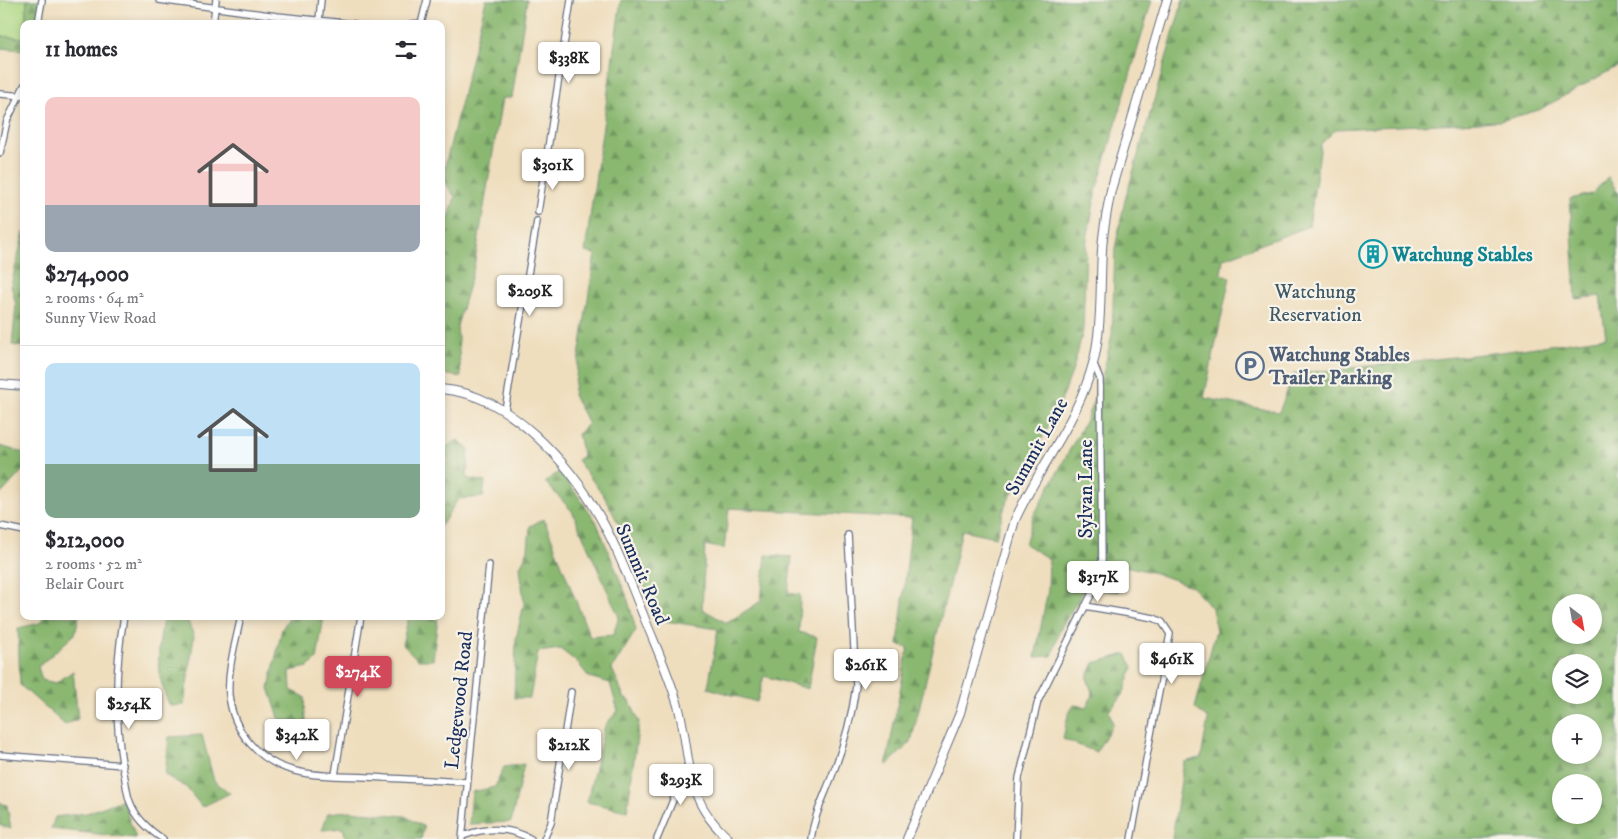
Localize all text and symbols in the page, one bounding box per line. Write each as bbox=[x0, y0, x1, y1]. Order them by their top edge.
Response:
icon: filters bbox=[392, 36, 420, 64]
text: 11 homes bbox=[45, 37, 118, 63]
pin: $338K bbox=[534, 42, 604, 84]
text: $338K bbox=[549, 48, 589, 68]
icon: home bbox=[188, 130, 278, 220]
pin: $301K bbox=[518, 148, 588, 191]
text: $301K bbox=[533, 155, 573, 175]
building icon: Watchung Stables bbox=[1358, 239, 1388, 269]
place label: Watchung Stables bbox=[1391, 243, 1533, 268]
text: $274,000 bbox=[45, 262, 129, 288]
pin: $209K bbox=[495, 274, 565, 317]
park label: Watchung Reservation bbox=[1268, 280, 1362, 328]
text: $209K bbox=[508, 281, 552, 301]
text: 2 rooms · 64 m² bbox=[45, 288, 144, 308]
text: Sunny View Road bbox=[45, 308, 156, 328]
place label: Watchung Stables Trailer Parking bbox=[1268, 343, 1410, 391]
parking icon: Watchung Stables Trailer Parking bbox=[1235, 351, 1265, 381]
street label: Summit Lane bbox=[1000, 394, 1074, 500]
icon: home bbox=[188, 395, 278, 485]
street label: Sylvan Lane bbox=[1074, 440, 1099, 538]
street label: Summit Road bbox=[609, 520, 674, 629]
text: $212,000 bbox=[45, 528, 125, 554]
text: 2 rooms · 52 m² bbox=[45, 554, 142, 574]
pin: $317K bbox=[1063, 560, 1133, 603]
text: $317K bbox=[1078, 567, 1118, 587]
text: Belair Court bbox=[45, 574, 124, 594]
north arrow bbox=[1552, 594, 1602, 644]
map controls bbox=[1552, 594, 1602, 824]
street label: Ledgewood Road bbox=[440, 630, 479, 770]
pin: $461K bbox=[1137, 642, 1207, 685]
pin: $261K bbox=[831, 648, 901, 691]
text: $461K bbox=[1150, 649, 1194, 669]
button: layers bbox=[1552, 654, 1602, 704]
text: $261K bbox=[845, 655, 887, 675]
pin: $274K bbox=[323, 656, 393, 698]
text: $274K bbox=[336, 662, 380, 682]
pin: $254K bbox=[94, 688, 164, 730]
text: $254K bbox=[107, 694, 151, 714]
button: + bbox=[1552, 714, 1602, 764]
pin: $342K bbox=[262, 718, 332, 761]
text: $342K bbox=[275, 725, 319, 745]
pin: $212K bbox=[534, 728, 604, 771]
text: $212K bbox=[548, 735, 590, 755]
pin: $293K bbox=[646, 764, 716, 806]
text: $293K bbox=[660, 770, 702, 790]
button: − bbox=[1552, 774, 1602, 824]

